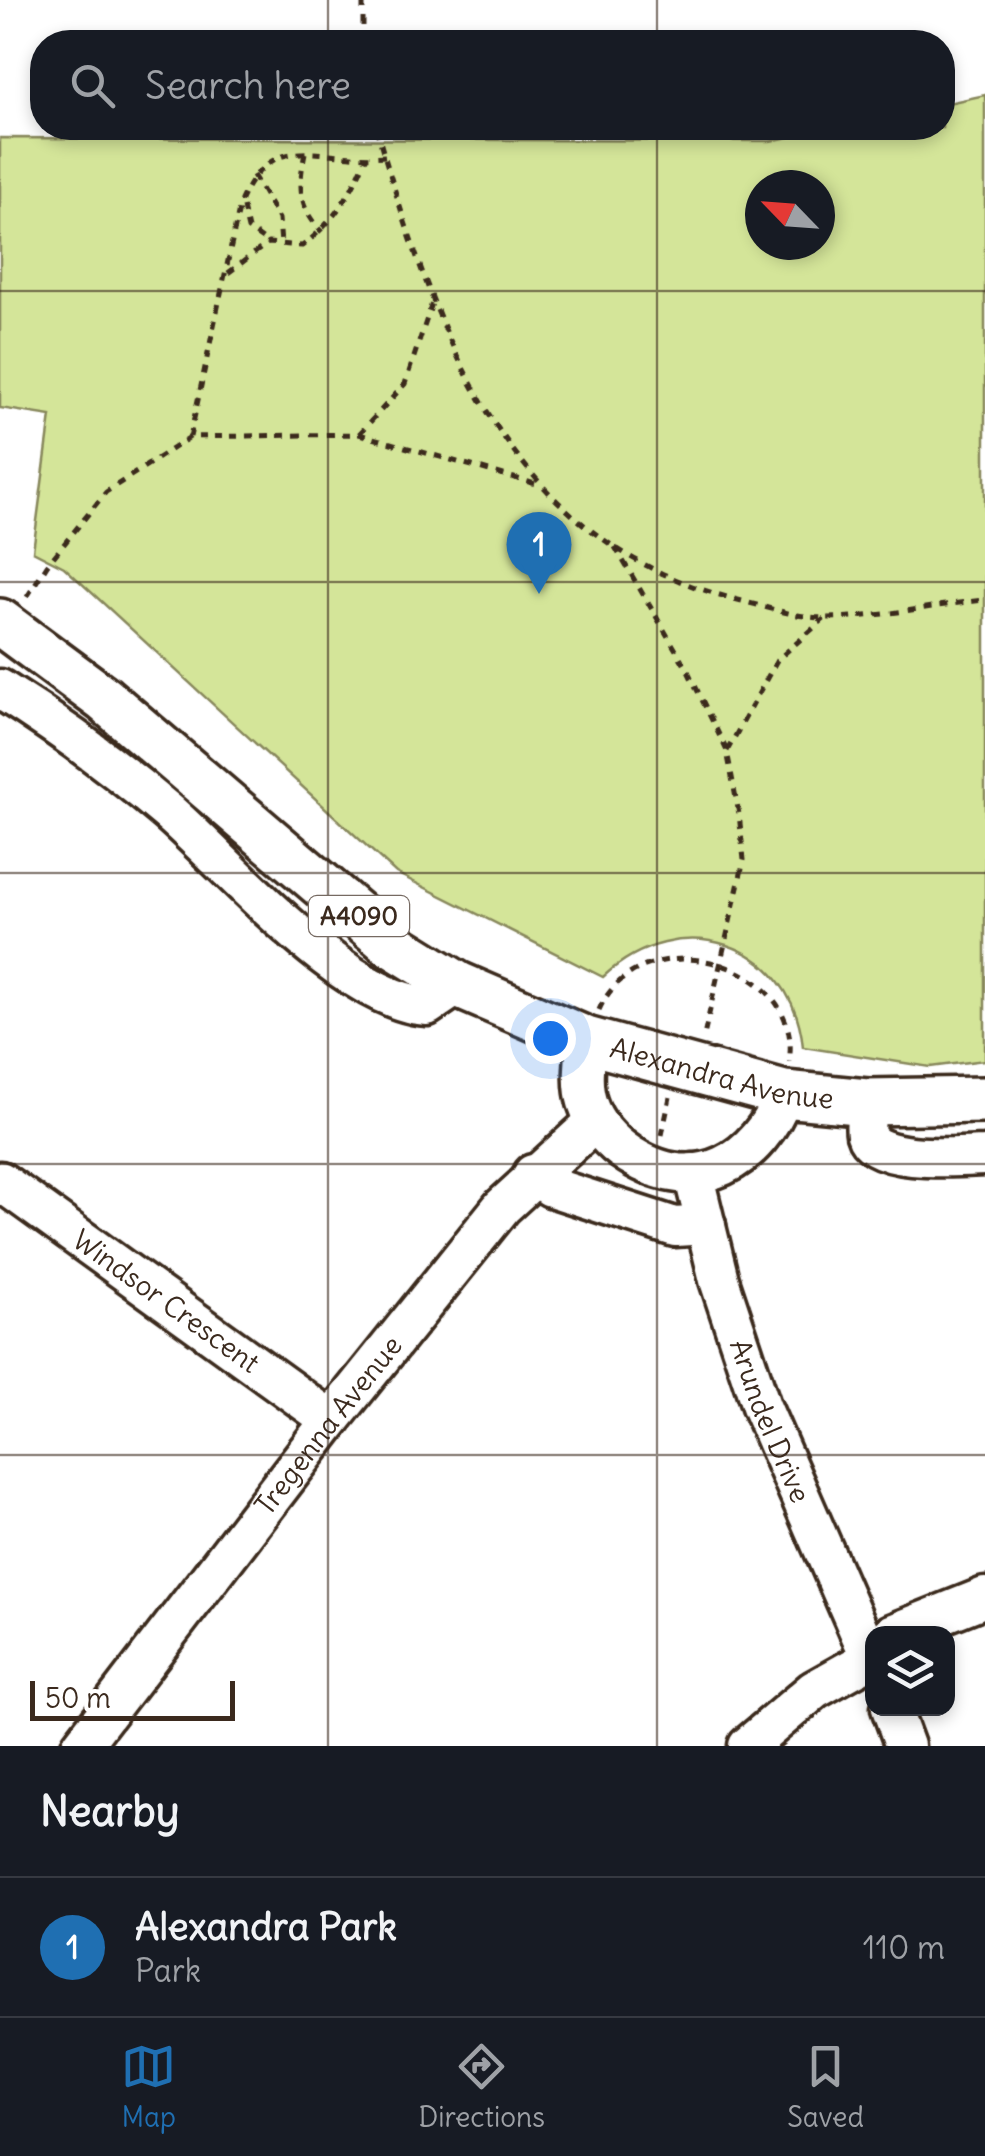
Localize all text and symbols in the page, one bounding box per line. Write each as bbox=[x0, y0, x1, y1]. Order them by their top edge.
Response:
search box bbox=[30, 30, 955, 140]
icon: search bbox=[65, 58, 120, 113]
text: Search here bbox=[145, 62, 351, 109]
north arrow bbox=[745, 170, 835, 260]
pin: 1 bbox=[506, 512, 572, 594]
road number: A4090 bbox=[309, 896, 409, 936]
your location bbox=[525, 1013, 576, 1064]
street label: Alexandra Avenue bbox=[606, 1029, 835, 1117]
street label: Windsor Crescent bbox=[66, 1221, 267, 1381]
street label: Tregenna Avenue bbox=[247, 1328, 410, 1522]
street label: Arundel Drive bbox=[722, 1335, 819, 1508]
map controls bbox=[865, 1626, 955, 1716]
button: layers bbox=[865, 1626, 955, 1716]
scale bar bbox=[30, 1676, 235, 1720]
text: 50 m bbox=[45, 1680, 111, 1716]
text: Nearby bbox=[40, 1785, 179, 1837]
text: Alexandra Park bbox=[135, 1903, 397, 1950]
text: 1 bbox=[66, 1927, 79, 1968]
text: 110 m bbox=[863, 1927, 945, 1968]
text: Park bbox=[135, 1950, 201, 1991]
tab: Map bbox=[121, 2039, 176, 2135]
tab: Directions bbox=[418, 2039, 545, 2135]
tab: Saved bbox=[787, 2039, 864, 2135]

